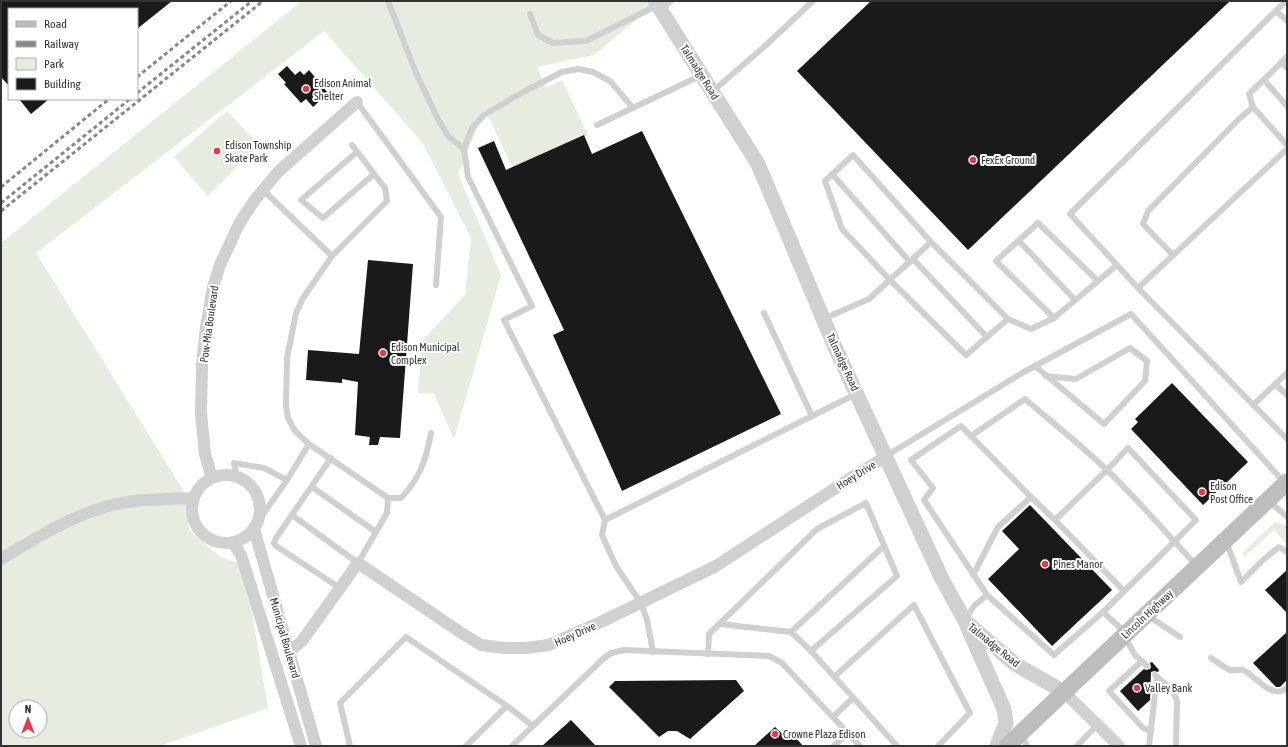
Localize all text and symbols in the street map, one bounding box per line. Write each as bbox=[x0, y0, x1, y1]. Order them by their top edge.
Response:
legend bbox=[8, 8, 138, 100]
text: Road bbox=[44, 17, 67, 31]
text: Railway bbox=[44, 37, 79, 51]
street label: Talmadge Road bbox=[678, 42, 722, 102]
text: Park bbox=[44, 57, 65, 71]
text: Building bbox=[44, 77, 82, 91]
place label: Edison Animal Shelter bbox=[314, 77, 372, 102]
marker: Edison Animal Shelter bbox=[301, 84, 311, 94]
place label: Edison Township Skate Park bbox=[225, 139, 291, 164]
marker: Edison Township Skate Park bbox=[212, 146, 222, 156]
place label: FexEx Ground bbox=[981, 154, 1035, 166]
marker: FexEx Ground bbox=[968, 155, 978, 165]
street label: Pow-Mia Boulevard bbox=[198, 285, 220, 363]
street label: Talmadge Road bbox=[824, 331, 862, 393]
place label: Edison Municipal Complex bbox=[391, 341, 460, 366]
marker: Edison Municipal Complex bbox=[378, 348, 388, 358]
street label: Hoey Drive bbox=[834, 458, 878, 492]
place label: Edison Post Office bbox=[1210, 480, 1253, 505]
marker: Edison Post Office bbox=[1197, 487, 1207, 497]
place label: Pines Manor bbox=[1053, 558, 1103, 570]
marker: Pines Manor bbox=[1040, 559, 1050, 569]
street label: Lincoln Highway bbox=[1119, 587, 1176, 641]
street label: Municipal Boulevard bbox=[268, 596, 302, 680]
street label: Hoey Drive bbox=[553, 620, 597, 648]
street label: Talmadge Road bbox=[966, 621, 1022, 669]
place label: Valley Bank bbox=[1145, 682, 1192, 694]
marker: Valley Bank bbox=[1132, 683, 1142, 693]
north arrow bbox=[8, 699, 48, 739]
text: N bbox=[25, 703, 31, 715]
place label: Crowne Plaza Edison bbox=[783, 728, 865, 740]
marker: Crowne Plaza Edison bbox=[770, 729, 780, 739]

